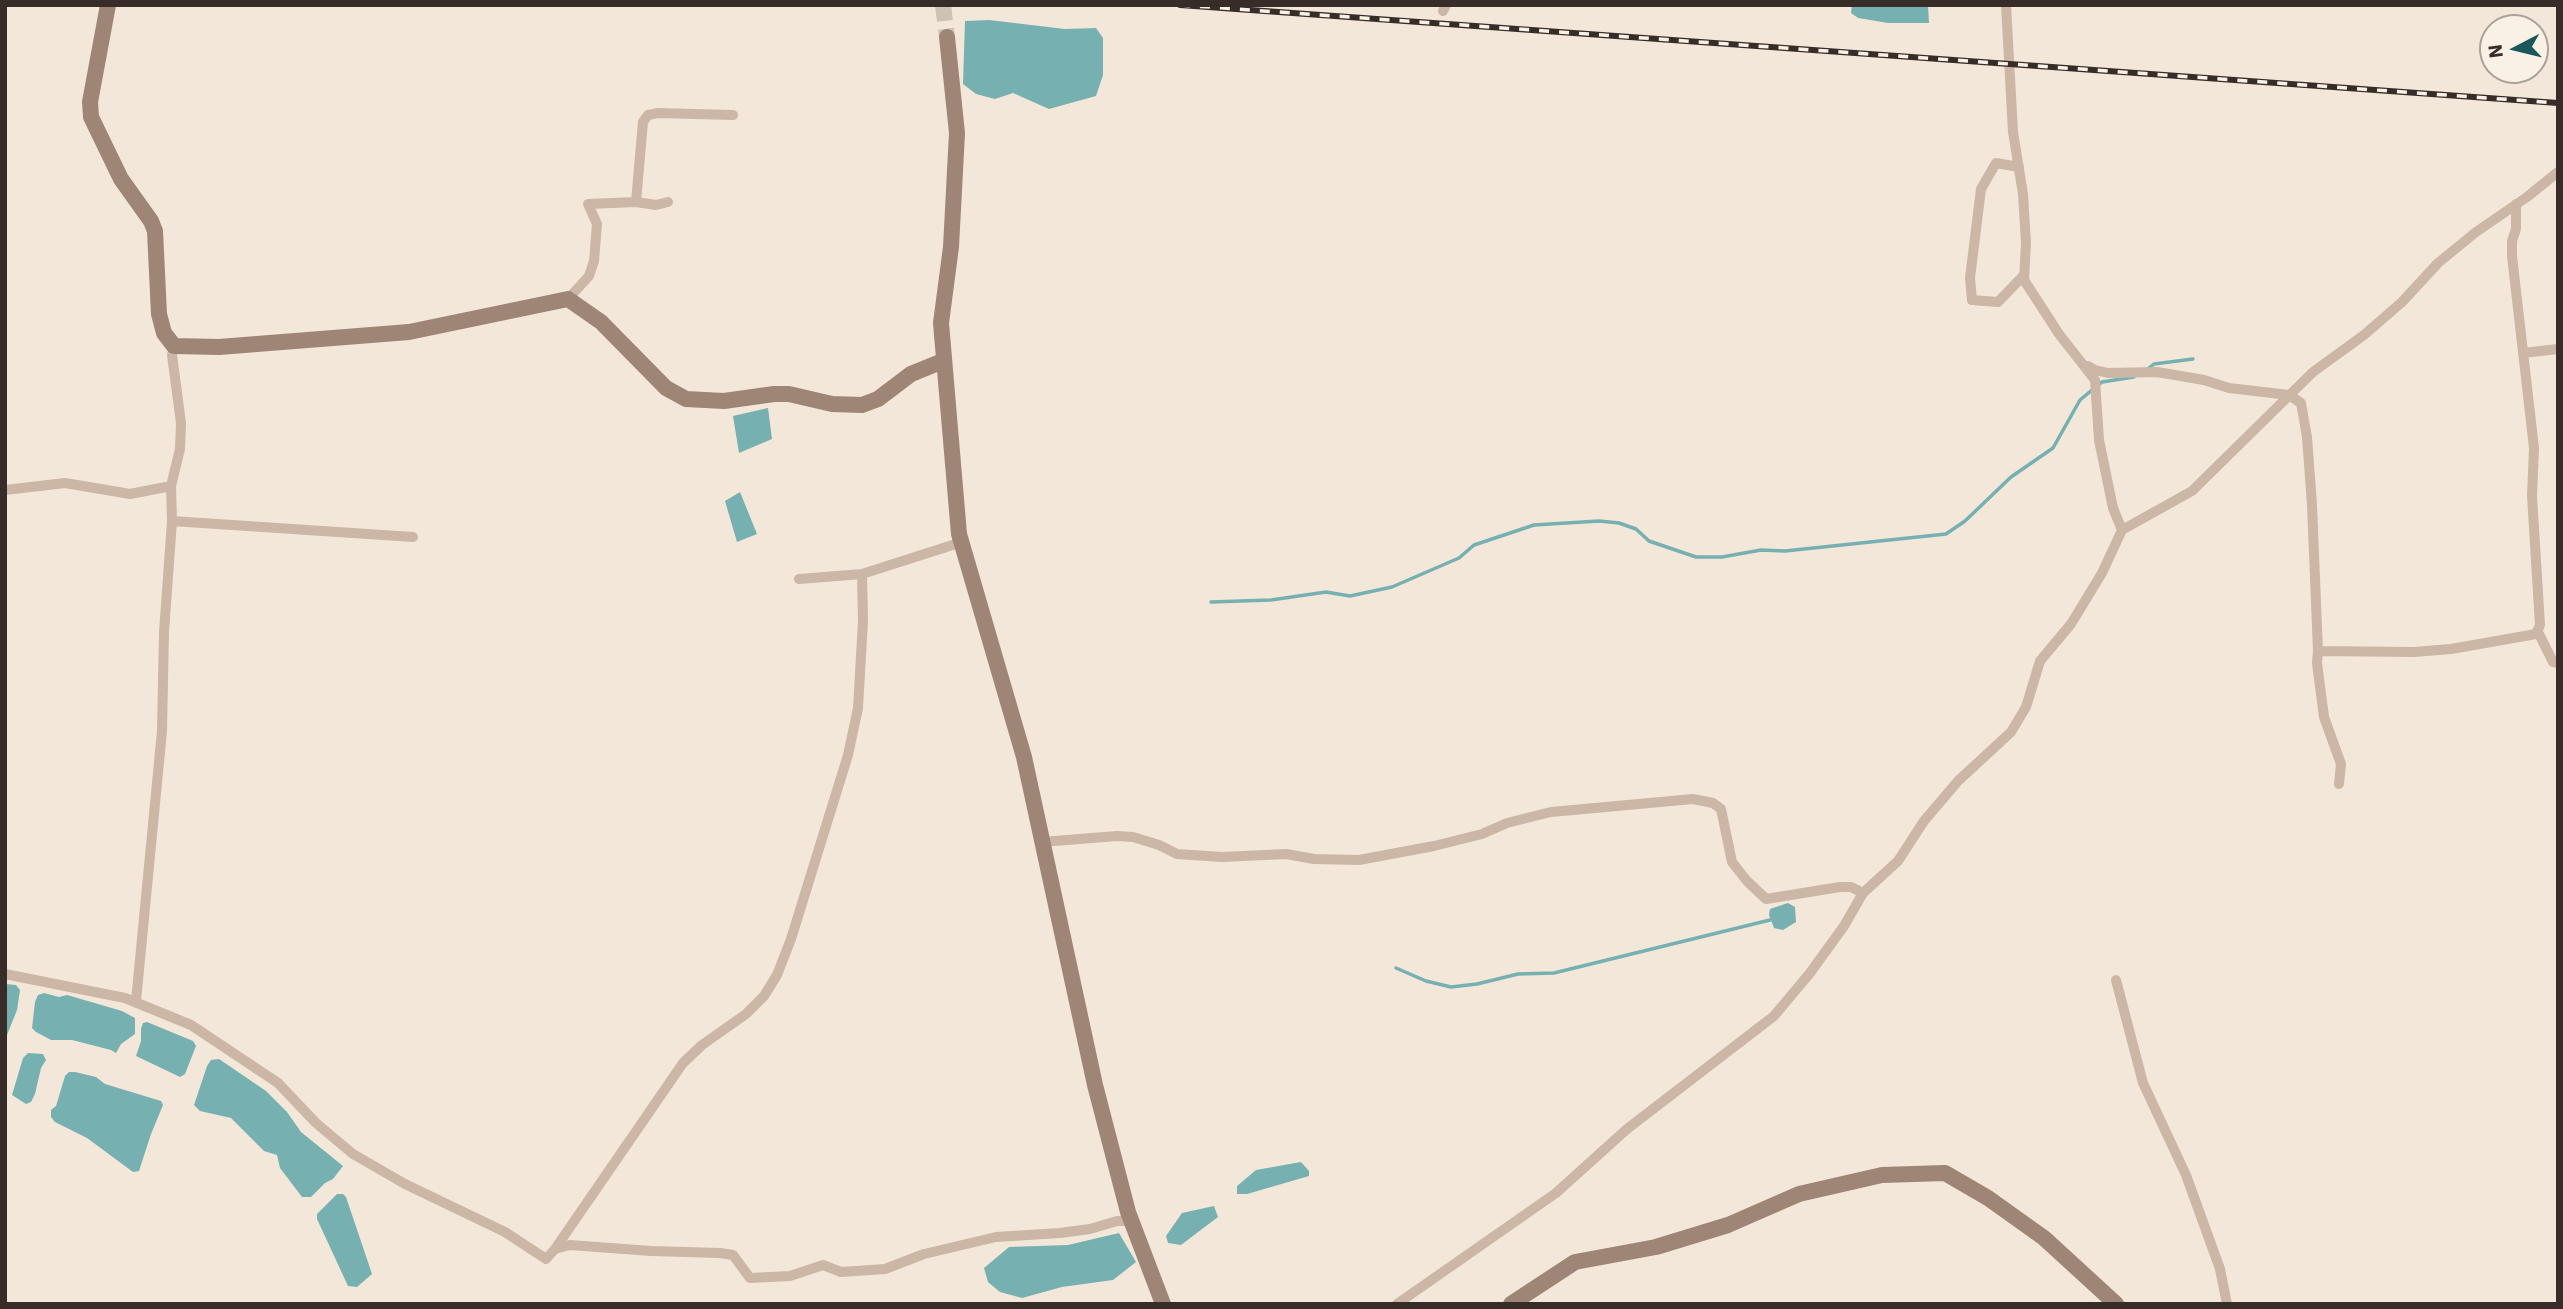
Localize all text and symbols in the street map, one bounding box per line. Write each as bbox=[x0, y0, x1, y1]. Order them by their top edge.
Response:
north arrow bbox=[2479, 14, 2549, 84]
text: N bbox=[2482, 43, 2508, 60]

